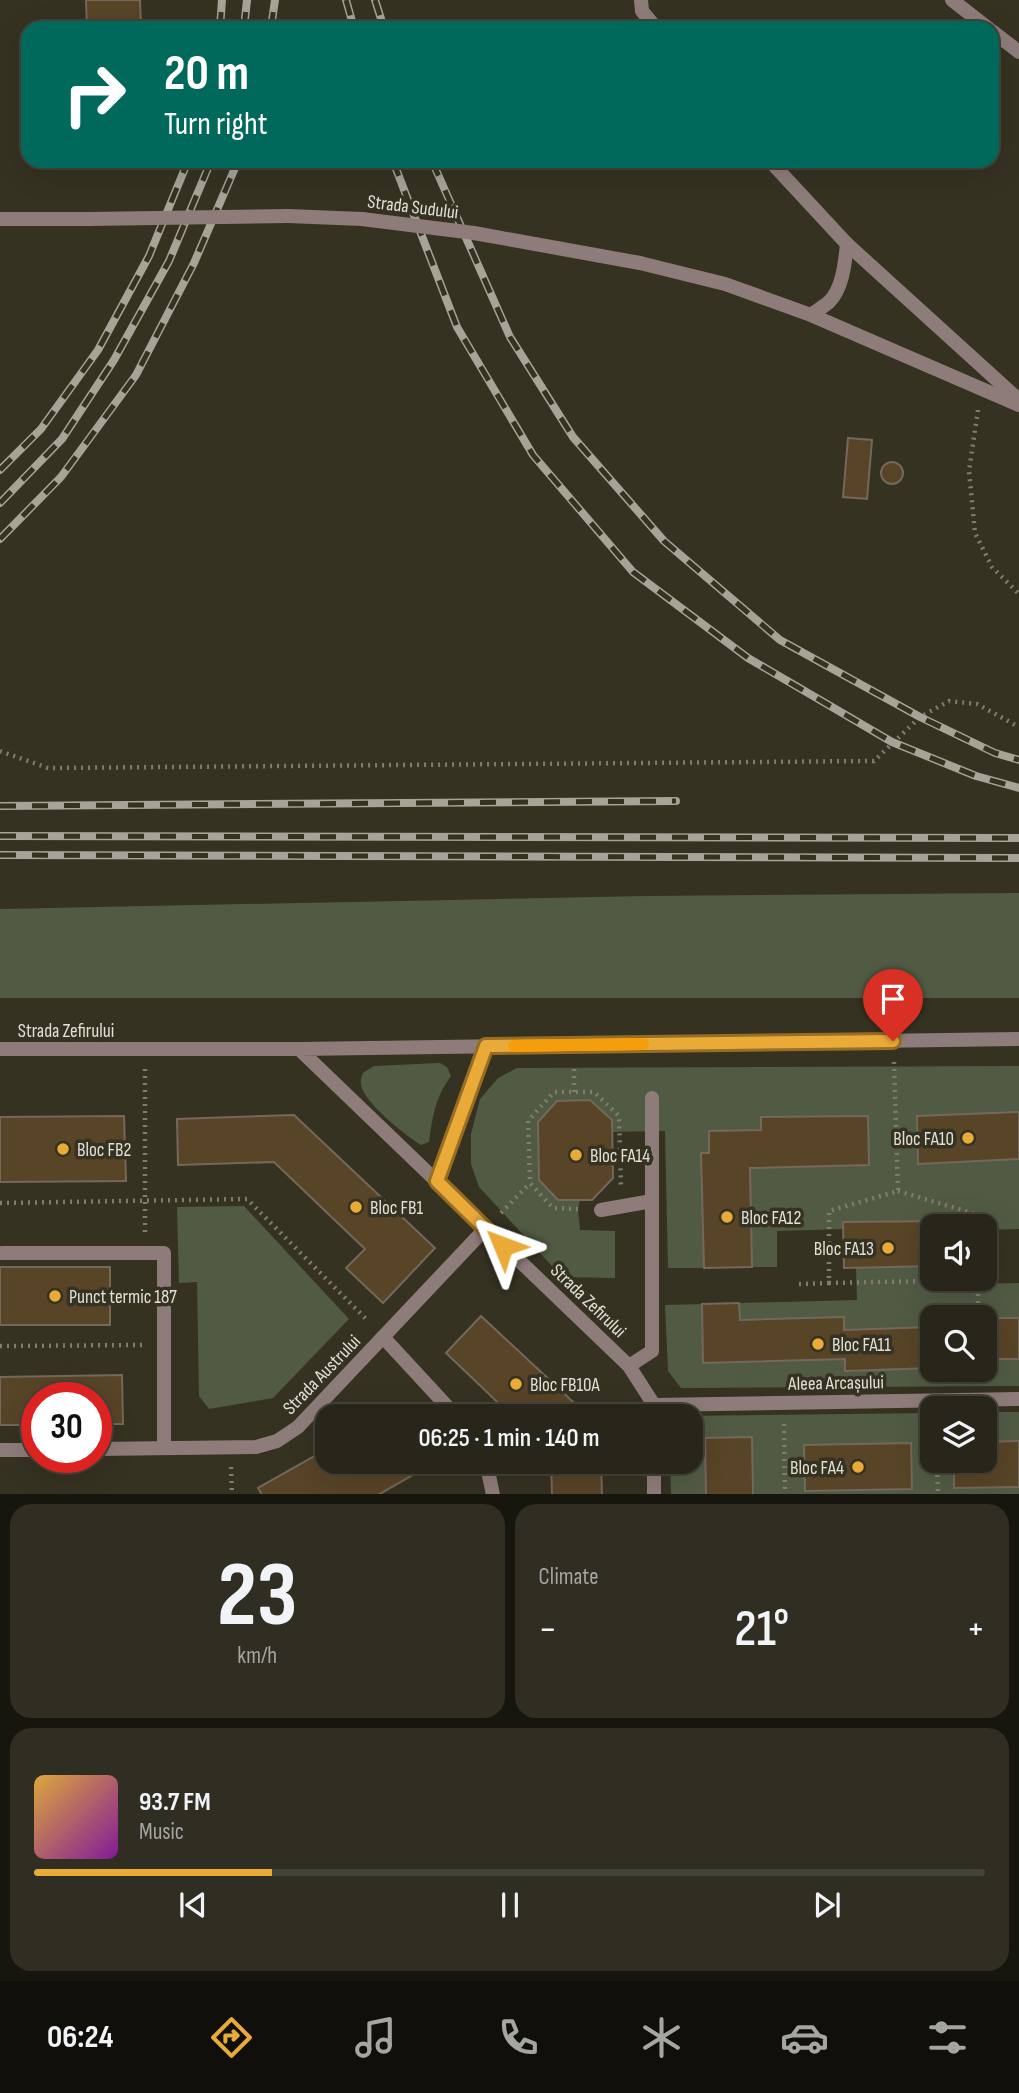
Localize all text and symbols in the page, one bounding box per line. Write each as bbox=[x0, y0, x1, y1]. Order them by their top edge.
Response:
text: 20 m bbox=[164, 45, 249, 104]
icon: right bbox=[49, 49, 140, 140]
text: Turn right bbox=[164, 105, 268, 144]
street label: Strada Sudului bbox=[366, 190, 460, 224]
pin bbox=[863, 969, 923, 1041]
icon: arrive bbox=[874, 980, 912, 1018]
street label: Strada Zefirului bbox=[18, 1020, 114, 1043]
place label: Bloc FA10 bbox=[893, 1128, 954, 1151]
marker: Bloc FA10 bbox=[960, 1130, 976, 1146]
place label: Bloc FB2 bbox=[77, 1139, 131, 1162]
marker: Bloc FB2 bbox=[55, 1141, 71, 1157]
place label: Bloc FA14 bbox=[590, 1145, 650, 1168]
marker: Bloc FA14 bbox=[568, 1147, 584, 1163]
place label: Bloc FB1 bbox=[370, 1197, 423, 1220]
marker: Bloc FB1 bbox=[348, 1199, 364, 1215]
place label: Bloc FA12 bbox=[741, 1207, 801, 1230]
position arrow bbox=[466, 1209, 540, 1283]
marker: Bloc FA12 bbox=[719, 1209, 735, 1225]
map controls bbox=[920, 1214, 997, 1473]
button: sound bbox=[920, 1214, 997, 1291]
place label: Bloc FA13 bbox=[814, 1238, 874, 1261]
marker: Bloc FA13 bbox=[880, 1240, 896, 1256]
street label: Strada Zefirului bbox=[545, 1259, 631, 1343]
place label: Punct termic 187 bbox=[69, 1286, 177, 1309]
marker: Punct termic 187 bbox=[47, 1288, 63, 1304]
button: search bbox=[920, 1305, 997, 1382]
street label: Strada Austrului bbox=[278, 1330, 366, 1420]
place label: Bloc FA11 bbox=[832, 1334, 891, 1357]
marker: Bloc FA11 bbox=[810, 1336, 826, 1352]
street label: Aleea Arcașului bbox=[787, 1371, 884, 1396]
place label: Bloc FB10A bbox=[530, 1374, 600, 1397]
marker: Bloc FB10A bbox=[508, 1376, 524, 1392]
speed limit sign: 30 bbox=[21, 1382, 112, 1473]
button: layers bbox=[920, 1396, 997, 1473]
text: 06:25 · 1 min · 140 m bbox=[418, 1423, 600, 1454]
place label: Bloc FA4 bbox=[790, 1457, 844, 1480]
marker: Bloc FA4 bbox=[850, 1459, 866, 1475]
text: 23 bbox=[217, 1542, 298, 1651]
text: Climate bbox=[539, 1563, 598, 1591]
text: 21° bbox=[734, 1598, 789, 1661]
text: − bbox=[539, 1607, 557, 1652]
text: + bbox=[966, 1607, 985, 1652]
text: km/h bbox=[237, 1642, 277, 1670]
text: 93.7 FM bbox=[139, 1787, 211, 1818]
text: Music bbox=[139, 1818, 184, 1846]
icon: previous bbox=[174, 1886, 212, 1924]
icon: pause bbox=[491, 1886, 529, 1924]
icon: next bbox=[808, 1886, 846, 1924]
icon: directions bbox=[207, 2013, 256, 2062]
icon: music bbox=[351, 2013, 400, 2062]
icon: phone bbox=[494, 2013, 543, 2062]
icon: climate bbox=[637, 2013, 686, 2062]
icon: car bbox=[780, 2013, 829, 2062]
icon: filters bbox=[923, 2013, 972, 2062]
text: 06:24 bbox=[47, 2018, 113, 2057]

